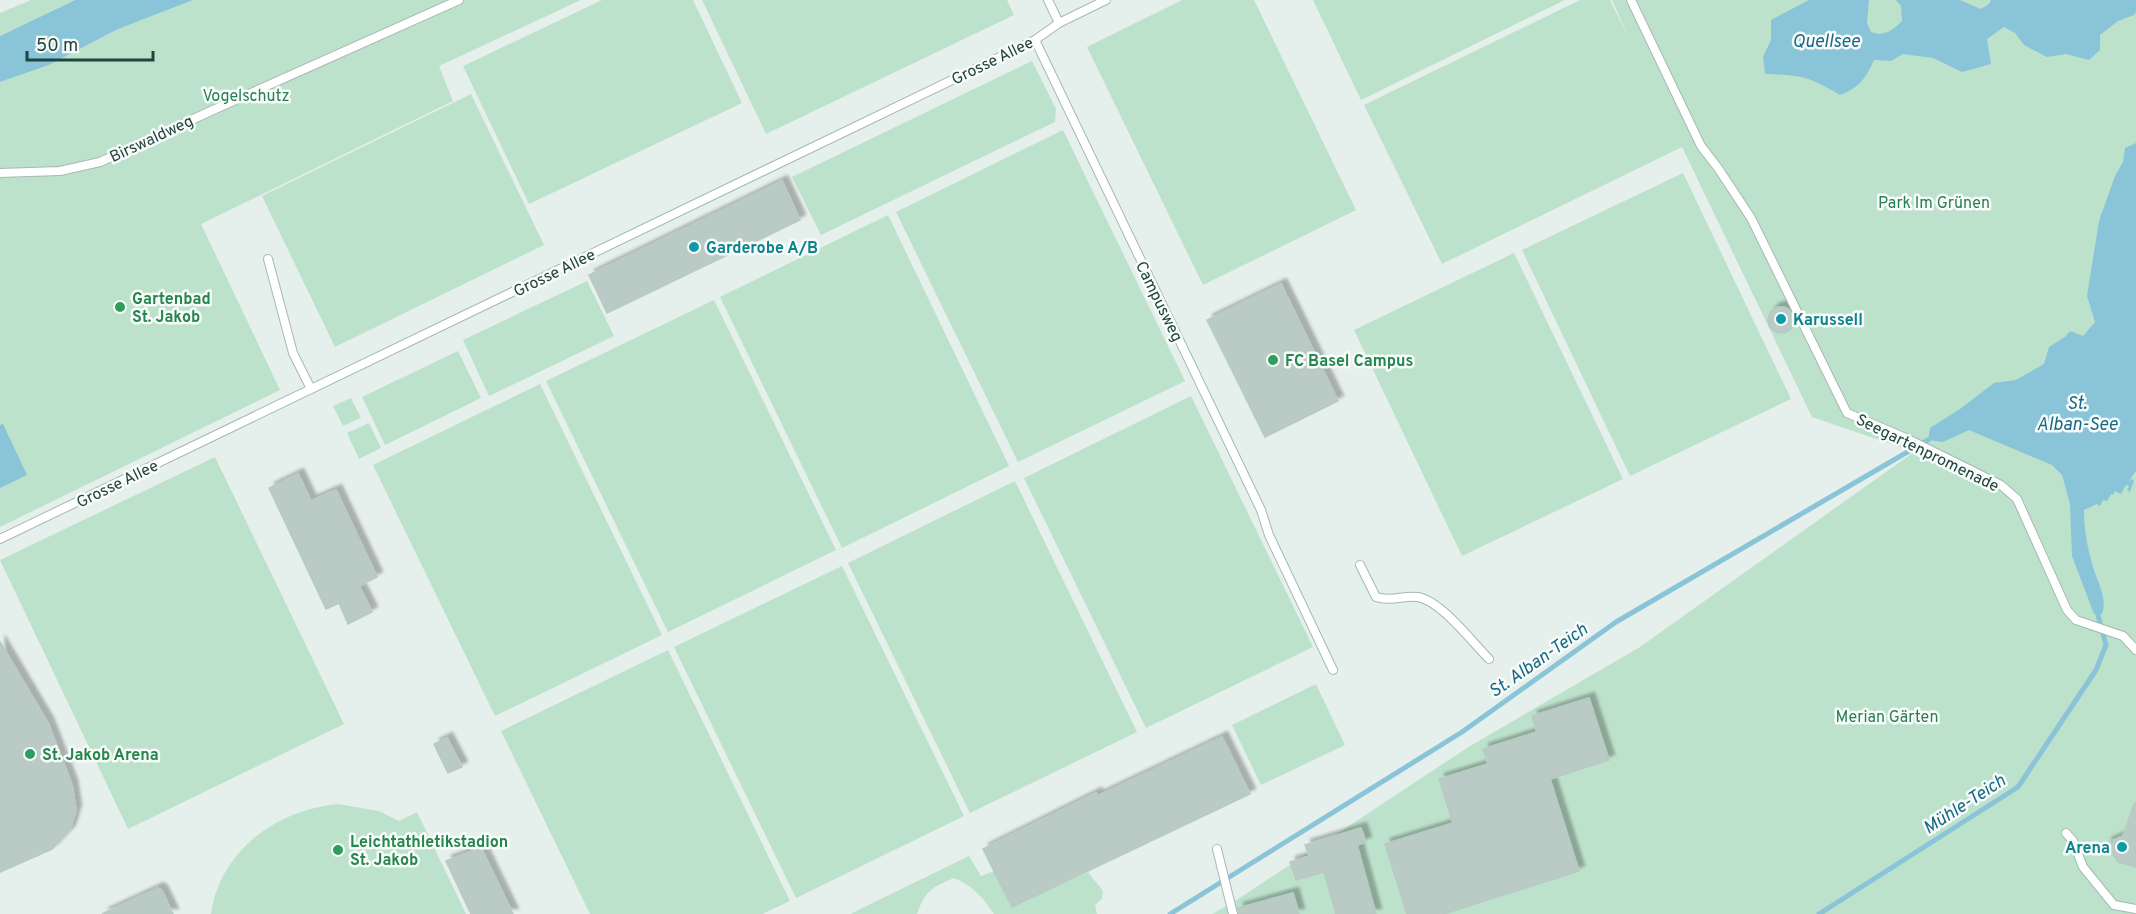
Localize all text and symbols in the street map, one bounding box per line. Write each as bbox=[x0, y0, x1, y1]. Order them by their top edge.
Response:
scale bar bbox=[27, 24, 153, 62]
water label: Quellsee bbox=[1792, 31, 1860, 54]
street label: Grosse Allee bbox=[949, 33, 1037, 90]
text: 50 m bbox=[36, 35, 78, 58]
park label: Vogelschutz bbox=[202, 87, 290, 107]
street label: Birswaldweg bbox=[107, 112, 197, 168]
park label: Park Im Grünen bbox=[1878, 194, 1990, 214]
place label: Garderobe A/B bbox=[706, 239, 818, 259]
marker: Garderobe A/B bbox=[687, 240, 701, 254]
street label: Grosse Allee bbox=[511, 245, 599, 302]
street label: Campusweg bbox=[1130, 258, 1186, 345]
place label: Gartenbad St. Jakob bbox=[132, 290, 211, 328]
marker: Gartenbad St. Jakob bbox=[113, 300, 127, 314]
place label: Karussell bbox=[1793, 311, 1863, 331]
marker: Karussell bbox=[1774, 312, 1788, 326]
place label: FC Basel Campus bbox=[1285, 352, 1414, 372]
marker: FC Basel Campus bbox=[1266, 353, 1280, 367]
water label: St. Alban-See bbox=[2037, 393, 2118, 437]
street label: Seegartenpromenade bbox=[1852, 410, 2002, 497]
street label: Grosse Allee bbox=[74, 456, 162, 513]
water label: St. Alban-Teich bbox=[1485, 619, 1593, 704]
park label: Merian Gärten bbox=[1836, 708, 1938, 728]
place label: St. Jakob Arena bbox=[42, 746, 159, 766]
marker: St. Jakob Arena bbox=[23, 747, 37, 761]
water label: Mühle-Teich bbox=[1919, 770, 2011, 840]
place label: Leichtathletikstadion St. Jakob bbox=[350, 833, 508, 871]
place label: Arena bbox=[2065, 839, 2110, 859]
marker: Arena bbox=[2115, 840, 2129, 854]
marker: Leichtathletikstadion St. Jakob bbox=[331, 843, 345, 857]

